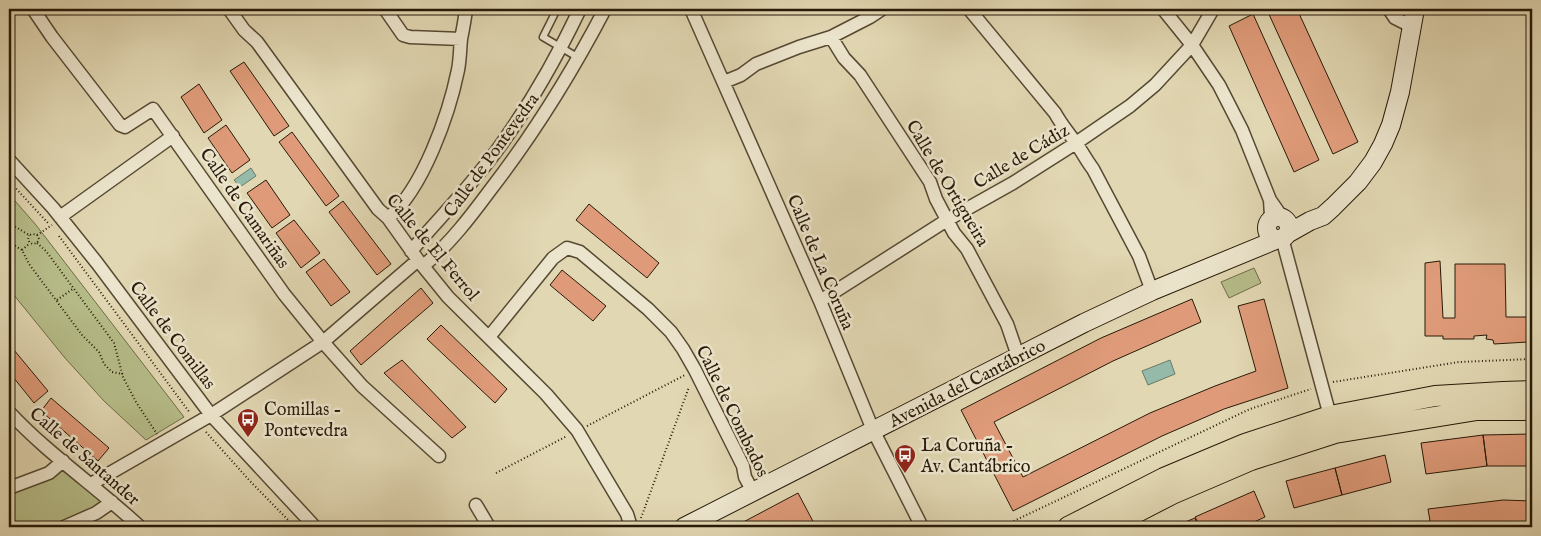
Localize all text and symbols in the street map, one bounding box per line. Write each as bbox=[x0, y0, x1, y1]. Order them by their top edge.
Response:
street label: Calle de Pontevedra bbox=[439, 89, 545, 223]
street label: Calle de Ortigueira bbox=[900, 116, 994, 251]
street label: Calle de Cádiz bbox=[970, 120, 1074, 195]
street label: Calle de Camariñas bbox=[194, 144, 294, 274]
street label: Calle de El Ferrol bbox=[380, 190, 483, 306]
street label: Calle de La Coruña bbox=[781, 191, 859, 334]
street label: Calle de Comillas bbox=[124, 277, 220, 395]
street label: Avenida del Cantábrico bbox=[885, 335, 1050, 434]
street label: Calle de Combados bbox=[690, 342, 774, 481]
place label: Comillas - Pontevedra bbox=[264, 399, 348, 443]
street label: Calle de Santander bbox=[24, 403, 144, 512]
bus stop icon: Comillas - Pontevedra bbox=[236, 407, 260, 438]
place label: La Coruña - Av. Cantábrico bbox=[920, 435, 1031, 479]
bus stop icon: La Coruña - Av. Cantábrico bbox=[893, 443, 917, 474]

